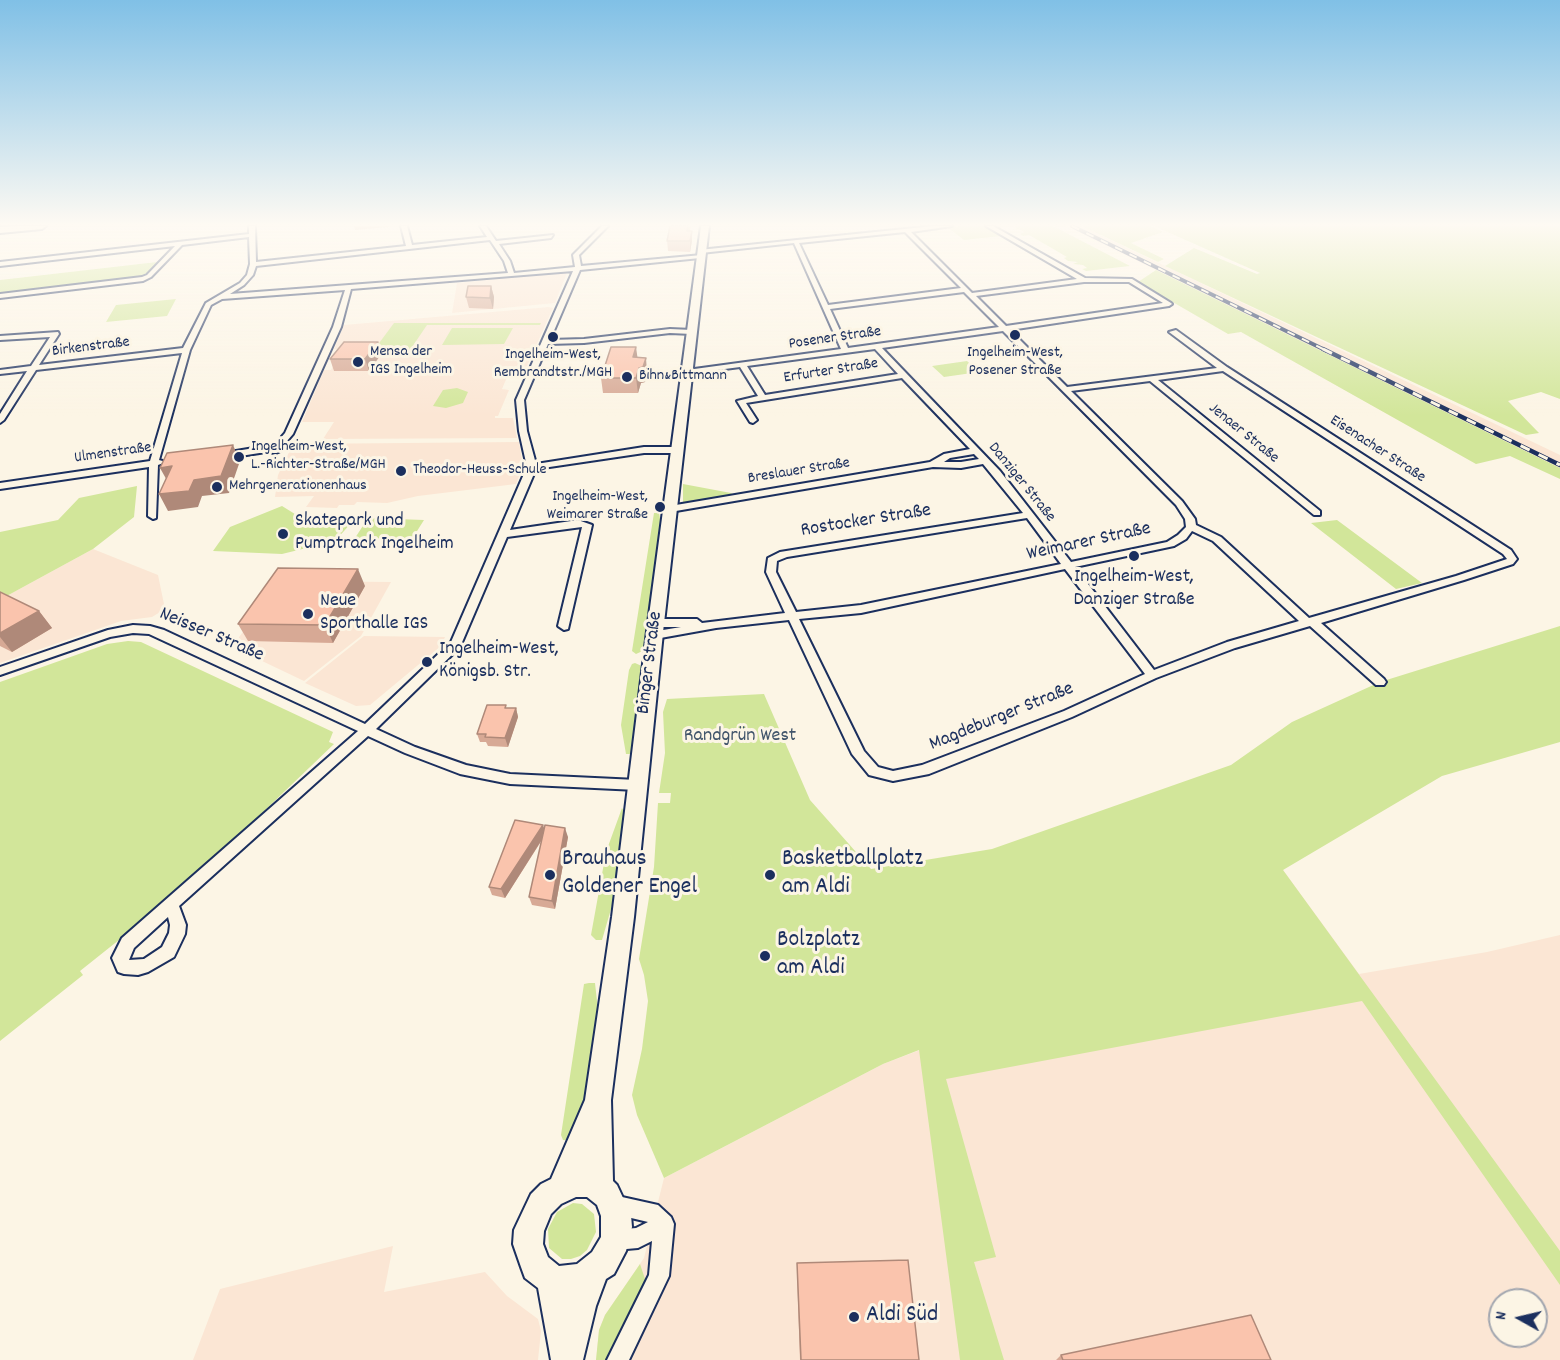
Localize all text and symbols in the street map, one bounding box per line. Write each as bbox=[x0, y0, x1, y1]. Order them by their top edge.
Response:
street label: Posener Straße bbox=[788, 323, 882, 355]
marker: Ingelheim-West, Posener Straße bbox=[1008, 328, 1022, 342]
marker: Ingelheim-West, Rembrandtstr./MGH bbox=[546, 330, 560, 344]
street label: Birkenstraße bbox=[51, 334, 131, 362]
place label: Mensa der IGS Ingelheim bbox=[370, 343, 452, 381]
place label: Ingelheim-West, Posener Straße bbox=[967, 344, 1063, 382]
place label: Ingelheim-West, Rembrandtstr./MGH bbox=[494, 346, 612, 384]
marker: Mensa der IGS Ingelheim bbox=[351, 355, 365, 369]
street label: Erfurter Straße bbox=[782, 355, 880, 389]
place label: Bihn&Bittmann bbox=[639, 367, 727, 387]
marker: Bihn&Bittmann bbox=[620, 370, 634, 384]
street label: Jenaer Straße bbox=[1204, 400, 1282, 468]
street label: Eisenacher Straße bbox=[1326, 412, 1428, 488]
place label: Ingelheim-West, L.-Richter-Straße/MGH bbox=[251, 438, 386, 476]
street label: Ulmenstraße bbox=[73, 439, 153, 469]
street label: Danziger Straße bbox=[983, 439, 1059, 527]
marker: Ingelheim-West, L.-Richter-Straße/MGH bbox=[232, 450, 246, 464]
street label: Breslauer Straße bbox=[747, 454, 851, 490]
place label: Theodor-Heuss-Schule bbox=[413, 461, 547, 481]
marker: Theodor-Heuss-Schule bbox=[394, 464, 408, 478]
place label: Mehrgenerationenhaus bbox=[229, 477, 367, 497]
marker: Mehrgenerationenhaus bbox=[210, 480, 224, 494]
place label: Ingelheim-West, Weimarer Straße bbox=[547, 488, 648, 526]
marker: Ingelheim-West, Weimarer Straße bbox=[653, 500, 667, 514]
street label: Rostocker Straße bbox=[799, 500, 933, 544]
place label: Skatepark und Pumptrack Ingelheim bbox=[295, 510, 454, 557]
street label: Weimarer Straße bbox=[1025, 518, 1153, 568]
marker: Skatepark und Pumptrack Ingelheim bbox=[276, 527, 290, 541]
marker: Ingelheim-West, Danziger Straße bbox=[1127, 549, 1141, 563]
place label: Ingelheim-West, Danziger Straße bbox=[1073, 566, 1195, 613]
place label: Neue Sporthalle IGS bbox=[320, 590, 428, 637]
street label: Neisser Straße bbox=[155, 603, 267, 669]
marker: Neue Sporthalle IGS bbox=[301, 607, 315, 621]
street label: Binger Straße bbox=[633, 610, 669, 716]
place label: Ingelheim-West, Königsb. Str. bbox=[439, 638, 559, 685]
marker: Ingelheim-West, Königsb. Str. bbox=[420, 655, 434, 669]
street label: Magdeburger Straße bbox=[926, 678, 1078, 758]
park label: Randgrün West bbox=[684, 725, 796, 749]
place label: Brauhaus Goldener Engel bbox=[562, 847, 697, 903]
place label: Basketballplatz am Aldi bbox=[782, 847, 923, 903]
marker: Brauhaus Goldener Engel bbox=[543, 868, 557, 882]
marker: Basketballplatz am Aldi bbox=[763, 868, 777, 882]
place label: Bolzplatz am Aldi bbox=[777, 928, 860, 984]
marker: Bolzplatz am Aldi bbox=[758, 949, 772, 963]
north arrow bbox=[1488, 1288, 1548, 1348]
place label: Aldi Süd bbox=[866, 1303, 938, 1331]
marker: Aldi Süd bbox=[847, 1310, 861, 1324]
text: N bbox=[1490, 1310, 1514, 1321]

